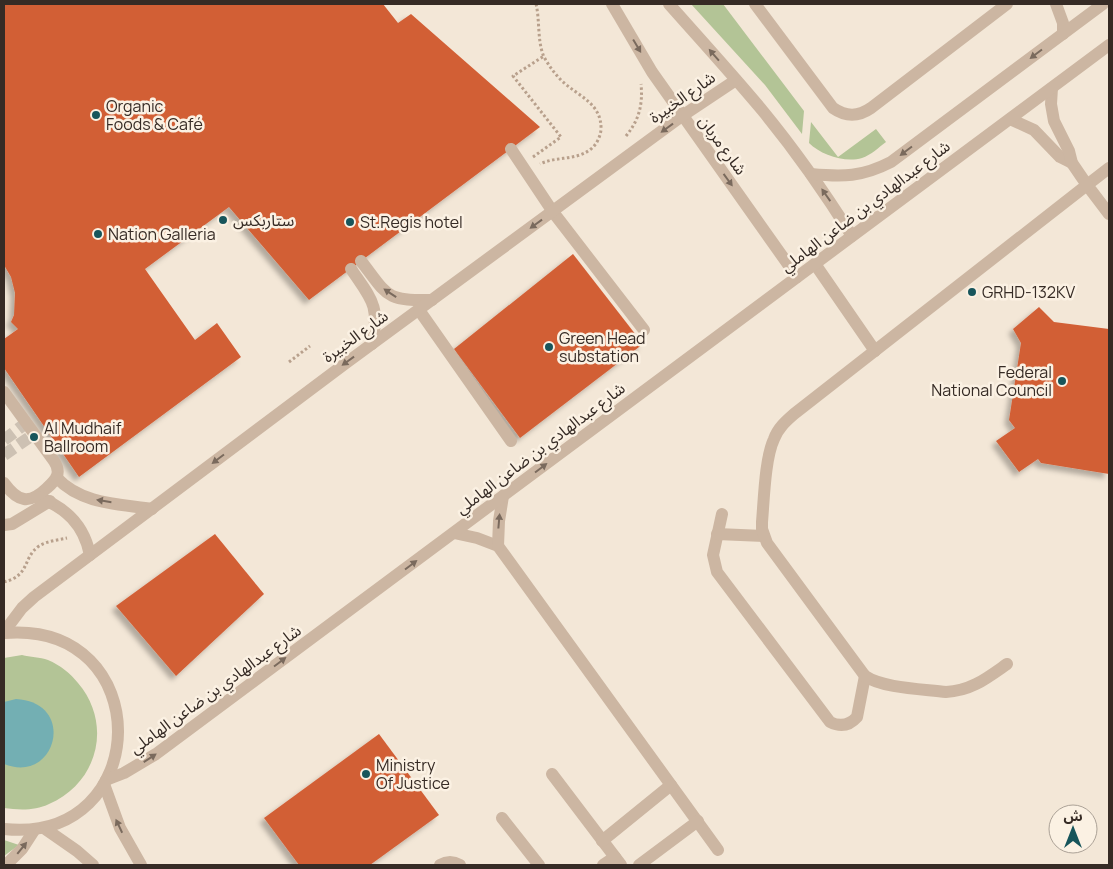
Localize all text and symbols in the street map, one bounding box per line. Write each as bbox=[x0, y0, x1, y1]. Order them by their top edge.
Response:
one-way arrow bbox=[632, 39, 641, 52]
one-way arrow bbox=[708, 49, 720, 61]
one-way arrow bbox=[1029, 49, 1043, 59]
street label: شارع الخبيرة bbox=[644, 66, 721, 129]
place label: Organic Foods & Café bbox=[106, 95, 203, 135]
marker: Organic Foods & Café bbox=[90, 109, 102, 121]
street label: شارع مربان bbox=[692, 111, 752, 180]
one-way arrow bbox=[661, 122, 674, 133]
street label: شارع عبدالهادي بن ضاعن الهاملي bbox=[776, 135, 956, 279]
one-way arrow bbox=[899, 146, 913, 156]
one-way arrow bbox=[723, 173, 733, 187]
one-way arrow bbox=[821, 189, 831, 202]
place label: ستاربكس bbox=[233, 209, 294, 231]
place label: St.Regis hotel bbox=[360, 211, 463, 233]
marker: ستاربكس bbox=[217, 214, 229, 226]
marker: St.Regis hotel bbox=[344, 216, 356, 228]
one-way arrow bbox=[529, 219, 543, 229]
place label: Nation Galleria bbox=[108, 223, 216, 245]
marker: Nation Galleria bbox=[92, 228, 104, 240]
place label: GRHD-132KV bbox=[982, 281, 1075, 303]
marker: GRHD-132KV bbox=[966, 286, 978, 298]
one-way arrow bbox=[383, 289, 397, 298]
street label: شارع الخبيرة bbox=[318, 305, 393, 369]
place label: Green Head substation bbox=[559, 327, 646, 367]
marker: Green Head substation bbox=[543, 341, 555, 353]
one-way arrow bbox=[341, 356, 355, 366]
place label: Federal National Council bbox=[931, 361, 1052, 401]
marker: Federal National Council bbox=[1056, 375, 1068, 387]
street label: شارع عبدالهادي بن ضاعن الهاملي bbox=[451, 377, 631, 521]
place label: Al Mudhaif Ballroom bbox=[44, 417, 122, 457]
marker: Al Mudhaif Ballroom bbox=[28, 431, 40, 443]
one-way arrow bbox=[212, 453, 225, 464]
one-way arrow bbox=[534, 462, 547, 473]
one-way arrow bbox=[96, 497, 112, 505]
one-way arrow bbox=[496, 513, 504, 529]
one-way arrow bbox=[404, 559, 417, 570]
street label: شارع عبدالهادي بن ضاعن الهاملي bbox=[125, 619, 306, 760]
one-way arrow bbox=[273, 656, 286, 667]
one-way arrow bbox=[143, 753, 156, 763]
place label: Ministry Of Justice bbox=[376, 754, 450, 794]
marker: Ministry Of Justice bbox=[360, 768, 372, 780]
north arrow bbox=[1048, 804, 1098, 854]
text: ش bbox=[1063, 806, 1083, 825]
one-way arrow bbox=[115, 819, 123, 833]
one-way arrow bbox=[17, 842, 28, 855]

